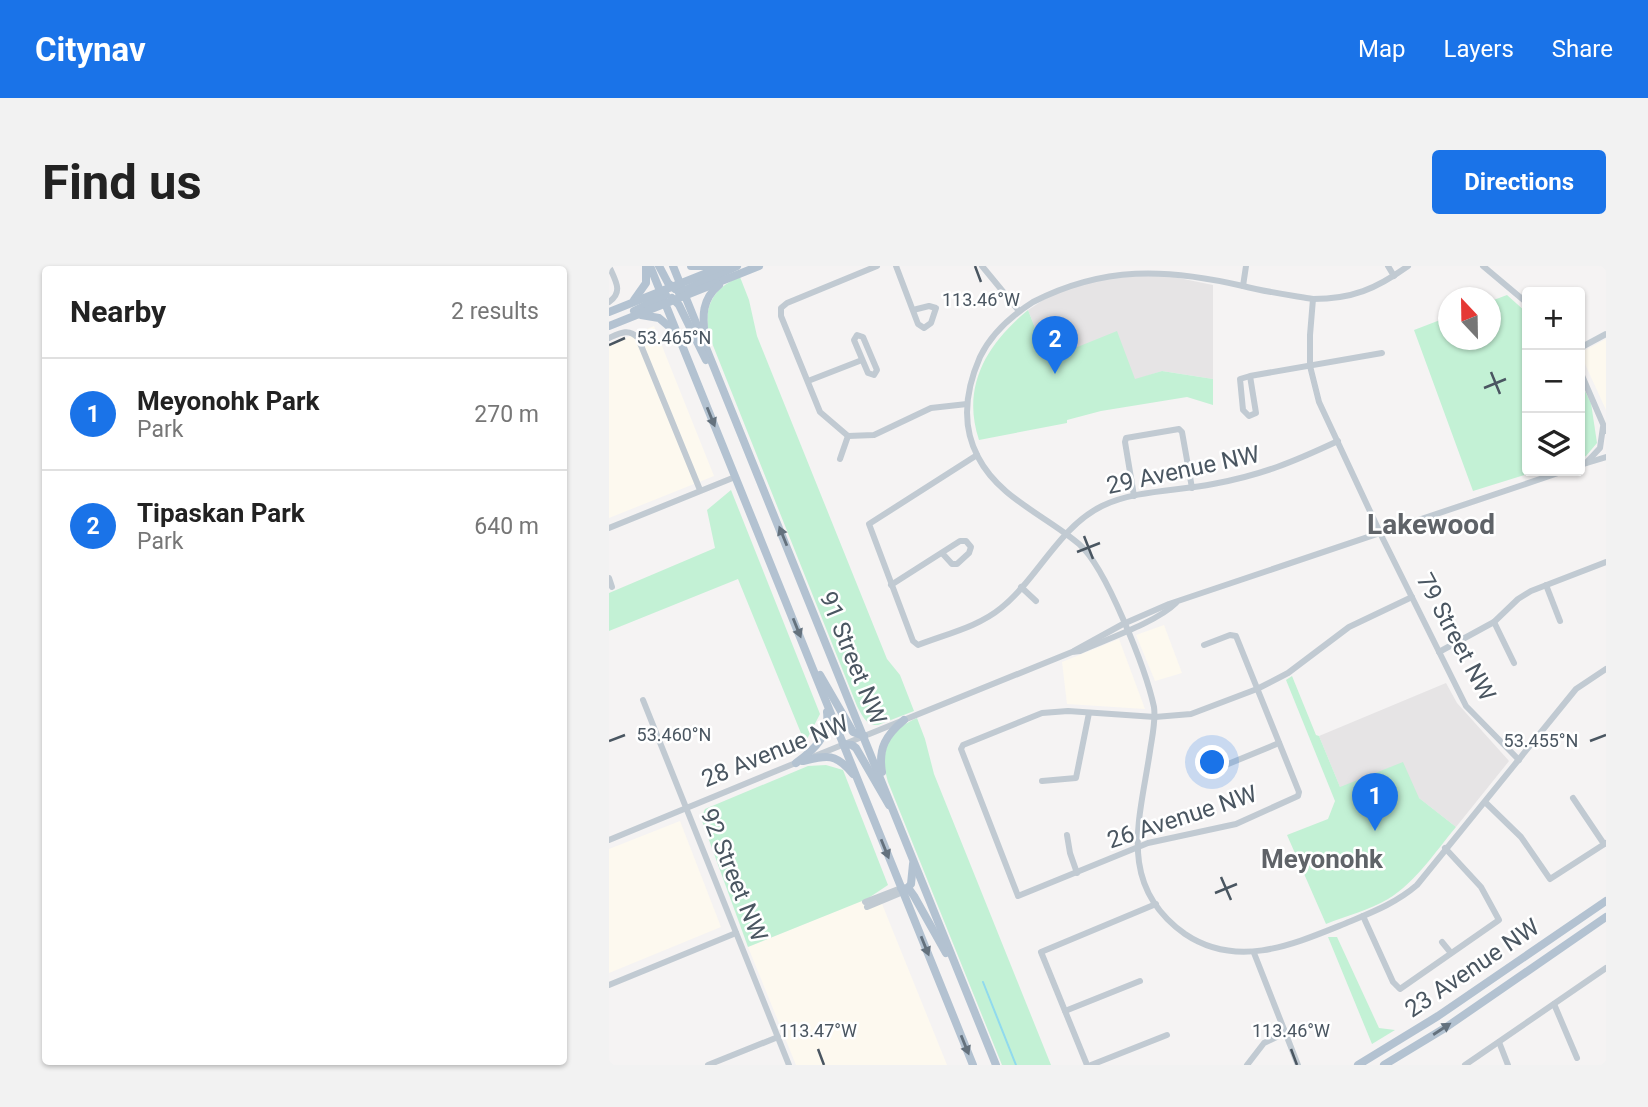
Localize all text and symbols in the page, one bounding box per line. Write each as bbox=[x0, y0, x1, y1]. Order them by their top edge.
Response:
text: Citynav bbox=[35, 30, 146, 69]
text: Map bbox=[1358, 35, 1406, 63]
text: Layers bbox=[1444, 35, 1514, 63]
text: Share bbox=[1552, 35, 1613, 63]
button: Directions bbox=[1432, 150, 1606, 214]
text: Find us bbox=[42, 154, 202, 211]
north arrow bbox=[1438, 287, 1501, 350]
map controls bbox=[1522, 287, 1585, 476]
button: + bbox=[1522, 287, 1585, 350]
text: 113.46°W bbox=[942, 289, 1020, 310]
text: Nearby bbox=[70, 294, 166, 329]
text: 2 results bbox=[451, 298, 539, 325]
pin: 2 bbox=[1032, 316, 1078, 374]
text: 53.465°N bbox=[637, 327, 711, 348]
button: − bbox=[1522, 350, 1585, 413]
text: Meyonohk Park bbox=[137, 386, 319, 416]
text: 1 bbox=[86, 401, 100, 428]
text: 270 m bbox=[474, 401, 539, 428]
one-way arrow bbox=[706, 407, 717, 428]
button: layers bbox=[1522, 413, 1585, 476]
text: Park bbox=[137, 416, 183, 443]
street label: 29 Avenue NW bbox=[1104, 440, 1262, 500]
text: Tipaskan Park bbox=[137, 498, 305, 528]
district label: Lakewood bbox=[1367, 508, 1495, 541]
text: 2 bbox=[86, 513, 100, 540]
text: 640 m bbox=[474, 513, 539, 540]
one-way arrow bbox=[777, 526, 788, 547]
text: Park bbox=[137, 528, 183, 555]
street label: 79 Street NW bbox=[1411, 568, 1501, 706]
street label: 91 Street NW bbox=[814, 588, 892, 728]
one-way arrow bbox=[791, 618, 802, 639]
street label: 28 Avenue NW bbox=[698, 709, 852, 793]
text: 53.460°N bbox=[637, 724, 711, 745]
text: 53.455°N bbox=[1504, 730, 1578, 751]
your location bbox=[1195, 745, 1229, 779]
pin: 1 bbox=[1352, 773, 1398, 831]
street label: 26 Avenue NW bbox=[1104, 780, 1260, 854]
street label: 92 Street NW bbox=[695, 805, 773, 945]
one-way arrow bbox=[880, 838, 891, 859]
district label: Meyonohk bbox=[1261, 844, 1384, 874]
street label: 23 Avenue NW bbox=[1400, 913, 1544, 1023]
one-way arrow bbox=[919, 935, 930, 956]
text: 113.47°W bbox=[779, 1020, 857, 1041]
text: 113.46°W bbox=[1252, 1020, 1330, 1041]
one-way arrow bbox=[1433, 1022, 1451, 1036]
one-way arrow bbox=[959, 1035, 970, 1056]

